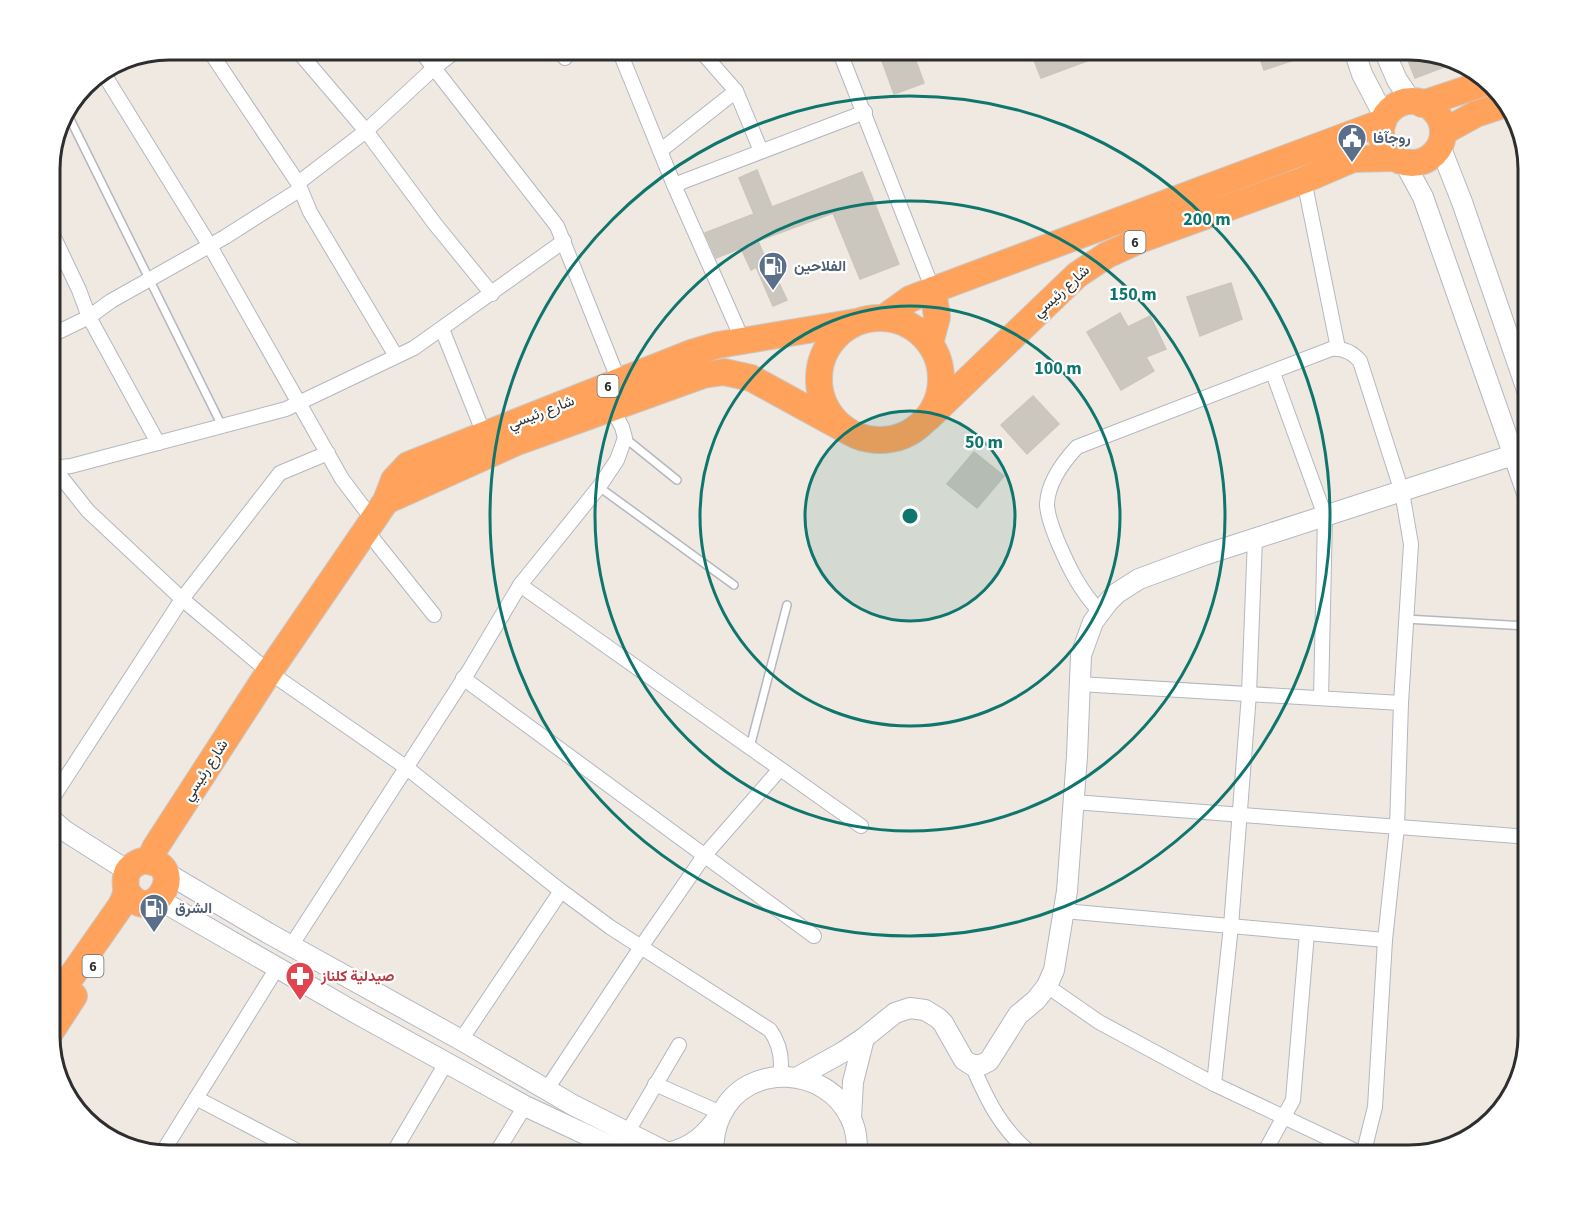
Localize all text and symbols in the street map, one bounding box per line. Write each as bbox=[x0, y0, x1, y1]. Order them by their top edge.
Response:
public building icon: روجآفا bbox=[1336, 122, 1368, 164]
place label: روجآفا bbox=[1373, 128, 1411, 149]
text: 200 m bbox=[1183, 207, 1231, 232]
road number: 6 bbox=[1124, 231, 1146, 253]
fuel station icon: الفلاحين bbox=[757, 250, 789, 292]
place label: الفلاحين bbox=[794, 256, 846, 277]
street label: شارع رئيسي bbox=[1028, 260, 1096, 324]
text: 150 m bbox=[1109, 282, 1157, 307]
text: 100 m bbox=[1034, 356, 1082, 381]
road number: 6 bbox=[598, 375, 618, 397]
street label: شارع رئيسي bbox=[505, 390, 578, 437]
text: 50 m bbox=[965, 430, 1003, 455]
centre of rings bbox=[900, 506, 920, 526]
street label: شارع رئيسي bbox=[178, 735, 235, 806]
fuel station icon: الشرق bbox=[138, 892, 170, 934]
place label: الشرق bbox=[175, 898, 212, 919]
road number: 6 bbox=[82, 955, 104, 977]
pharmacy icon: صيدلية كلناز bbox=[284, 960, 316, 1002]
place label: صيدلية كلناز bbox=[320, 966, 395, 987]

